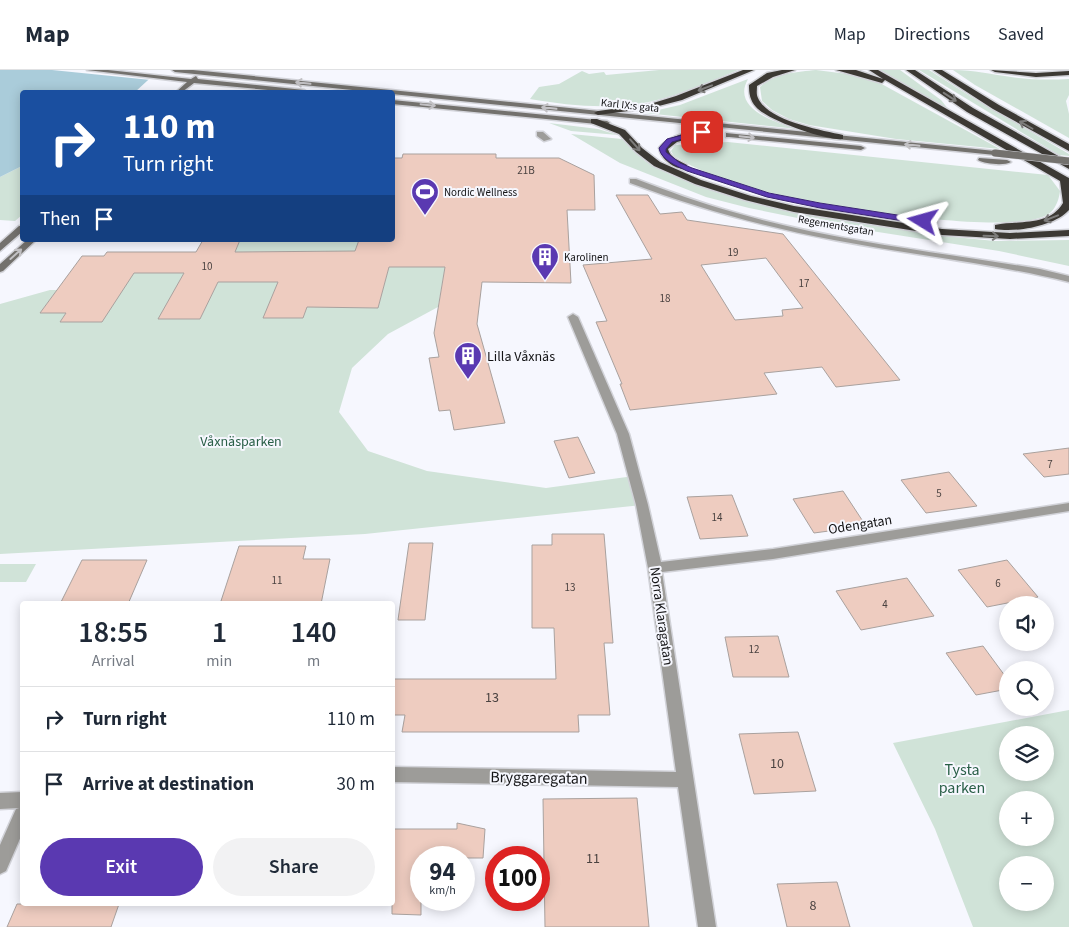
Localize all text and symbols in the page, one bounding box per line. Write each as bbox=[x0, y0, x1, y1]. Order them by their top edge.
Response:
text: Map bbox=[25, 17, 70, 52]
text: Map bbox=[834, 22, 866, 47]
text: Directions bbox=[894, 22, 970, 47]
text: Saved bbox=[998, 22, 1044, 47]
one-way arrow bbox=[295, 78, 311, 88]
one-way arrow bbox=[698, 84, 713, 93]
one-way arrow bbox=[943, 92, 957, 102]
street label: Karl IX:s gata bbox=[600, 95, 660, 116]
one-way arrow bbox=[420, 100, 436, 110]
text: 110 m bbox=[123, 102, 215, 152]
one-way arrow bbox=[542, 103, 558, 113]
icon: right bbox=[40, 110, 105, 175]
pin bbox=[681, 111, 723, 153]
icon: arrive bbox=[688, 118, 716, 146]
one-way arrow bbox=[1020, 119, 1034, 129]
one-way arrow bbox=[738, 132, 754, 142]
one-way arrow bbox=[629, 139, 641, 152]
one-way arrow bbox=[904, 140, 920, 149]
text: Turn right bbox=[123, 148, 213, 180]
house number: 21B bbox=[517, 163, 535, 178]
sports icon: Nordic Wellness bbox=[410, 177, 440, 216]
place label: Nordic Wellness bbox=[444, 185, 518, 200]
position arrow bbox=[896, 194, 948, 246]
icon: arrive bbox=[90, 205, 118, 233]
text: Then bbox=[40, 206, 80, 233]
street label: Regementsgatan bbox=[797, 211, 875, 240]
one-way arrow bbox=[1043, 215, 1058, 224]
one-way arrow bbox=[983, 231, 999, 240]
building icon: Karolinen bbox=[530, 242, 560, 281]
house number: 19 bbox=[728, 245, 738, 260]
one-way arrow bbox=[10, 249, 23, 260]
place label: Karolinen bbox=[564, 250, 609, 265]
house number: 10 bbox=[202, 259, 212, 274]
house number: 17 bbox=[799, 276, 809, 291]
house number: 18 bbox=[660, 291, 671, 306]
building icon: Lilla Våxnäs bbox=[453, 341, 483, 380]
place label: Lilla Våxnäs bbox=[487, 347, 555, 367]
park label: Våxnäsparken bbox=[200, 432, 282, 452]
house number: 7 bbox=[1047, 457, 1053, 472]
house number: 5 bbox=[936, 486, 942, 501]
house number: 14 bbox=[712, 510, 723, 525]
street label: Odengatan bbox=[827, 510, 894, 540]
street label: Norra Klaragatan bbox=[644, 566, 678, 667]
house number: 11 bbox=[272, 573, 282, 588]
house number: 6 bbox=[995, 576, 1001, 591]
house number: 13 bbox=[565, 580, 575, 595]
map controls bbox=[999, 596, 1054, 911]
button: sound bbox=[999, 596, 1054, 651]
house number: 4 bbox=[882, 597, 888, 612]
text: 18:55 bbox=[78, 611, 148, 654]
text: 1 bbox=[212, 611, 227, 654]
text: 140 bbox=[291, 611, 337, 654]
house number: 12 bbox=[749, 642, 759, 657]
text: Arrival bbox=[92, 650, 135, 672]
text: min bbox=[206, 650, 232, 672]
text: m bbox=[307, 650, 320, 672]
button: search bbox=[999, 661, 1054, 716]
house number: 13 bbox=[485, 688, 499, 708]
icon: right bbox=[40, 705, 68, 733]
text: Turn right bbox=[83, 706, 167, 733]
text: 110 m bbox=[327, 706, 375, 733]
button: layers bbox=[999, 726, 1054, 781]
house number: 10 bbox=[770, 754, 784, 774]
park label: Tysta parken bbox=[939, 759, 985, 799]
street label: Bryggaregatan bbox=[490, 766, 588, 790]
icon: arrive bbox=[40, 770, 68, 798]
text: Arrive at destination bbox=[83, 771, 254, 798]
text: 30 m bbox=[337, 771, 375, 798]
button: + bbox=[999, 791, 1054, 846]
button: Exit bbox=[40, 838, 203, 896]
button: Share bbox=[213, 838, 375, 896]
speed limit sign: 100 bbox=[485, 846, 550, 911]
house number: 11 bbox=[586, 849, 600, 869]
text: 94 bbox=[429, 854, 456, 890]
button: − bbox=[999, 856, 1054, 911]
text: km/h bbox=[429, 882, 456, 899]
house number: 8 bbox=[810, 896, 817, 916]

